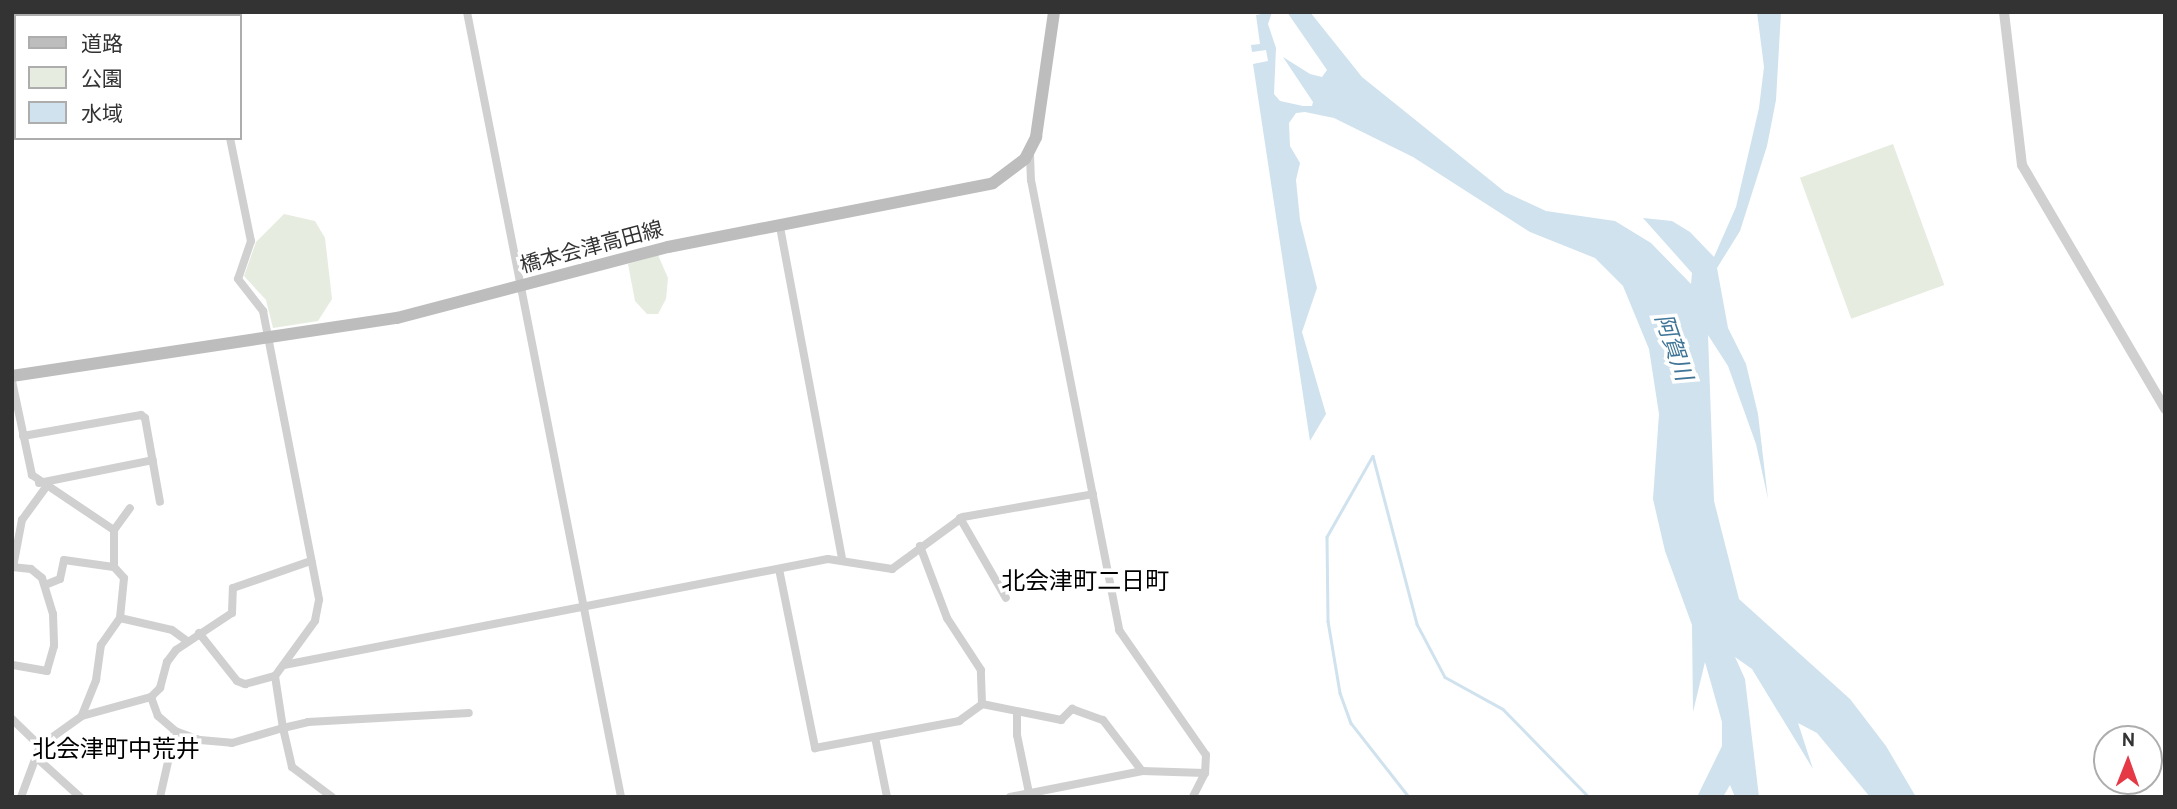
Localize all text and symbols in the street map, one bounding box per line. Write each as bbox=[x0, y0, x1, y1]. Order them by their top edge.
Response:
legend bbox=[14, 14, 242, 140]
text: 道路 bbox=[81, 32, 123, 59]
text: 公園 bbox=[81, 67, 123, 94]
text: 水域 bbox=[81, 102, 123, 129]
street label: 橋本会津高田線 bbox=[518, 218, 666, 280]
water label: 阿賀川 bbox=[1647, 311, 1695, 385]
district label: 北会津町二日町 bbox=[1001, 570, 1169, 598]
north arrow bbox=[2093, 725, 2163, 795]
text: N bbox=[2121, 729, 2135, 753]
district label: 北会津町中荒井 bbox=[32, 738, 200, 766]

